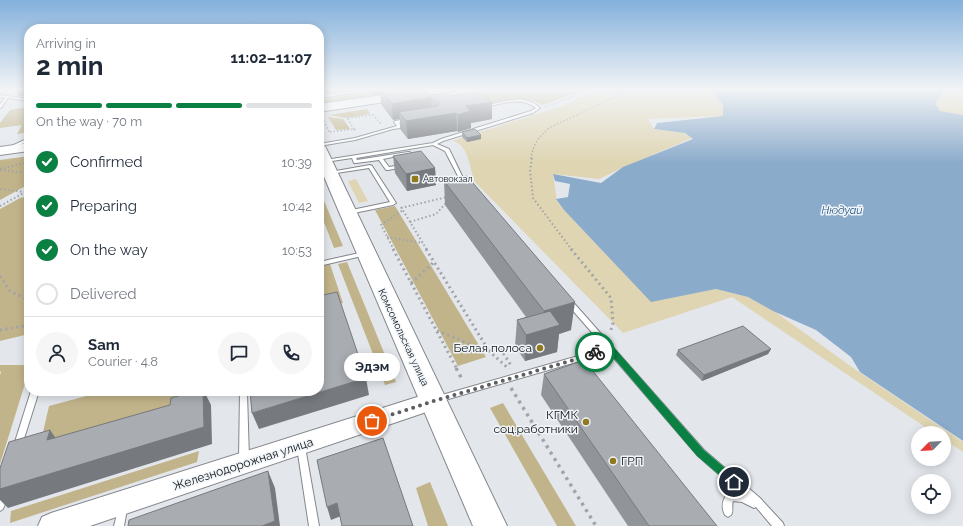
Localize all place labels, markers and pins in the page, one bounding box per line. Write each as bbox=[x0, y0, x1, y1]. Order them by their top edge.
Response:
marker: Автовокзал bbox=[410, 174, 420, 184]
place label: Автовокзал bbox=[423, 174, 473, 184]
place label: Белая полоса bbox=[453, 341, 532, 355]
marker: Белая полоса bbox=[535, 343, 545, 353]
callout: Эдэм bbox=[344, 353, 400, 381]
pin bbox=[355, 404, 389, 438]
place label: КГМК соц.работники bbox=[494, 408, 578, 436]
marker: КГМК соц.работники bbox=[581, 417, 591, 427]
place label: ГРП bbox=[621, 454, 643, 468]
marker: ГРП bbox=[608, 456, 618, 466]
pin bbox=[717, 465, 751, 499]

